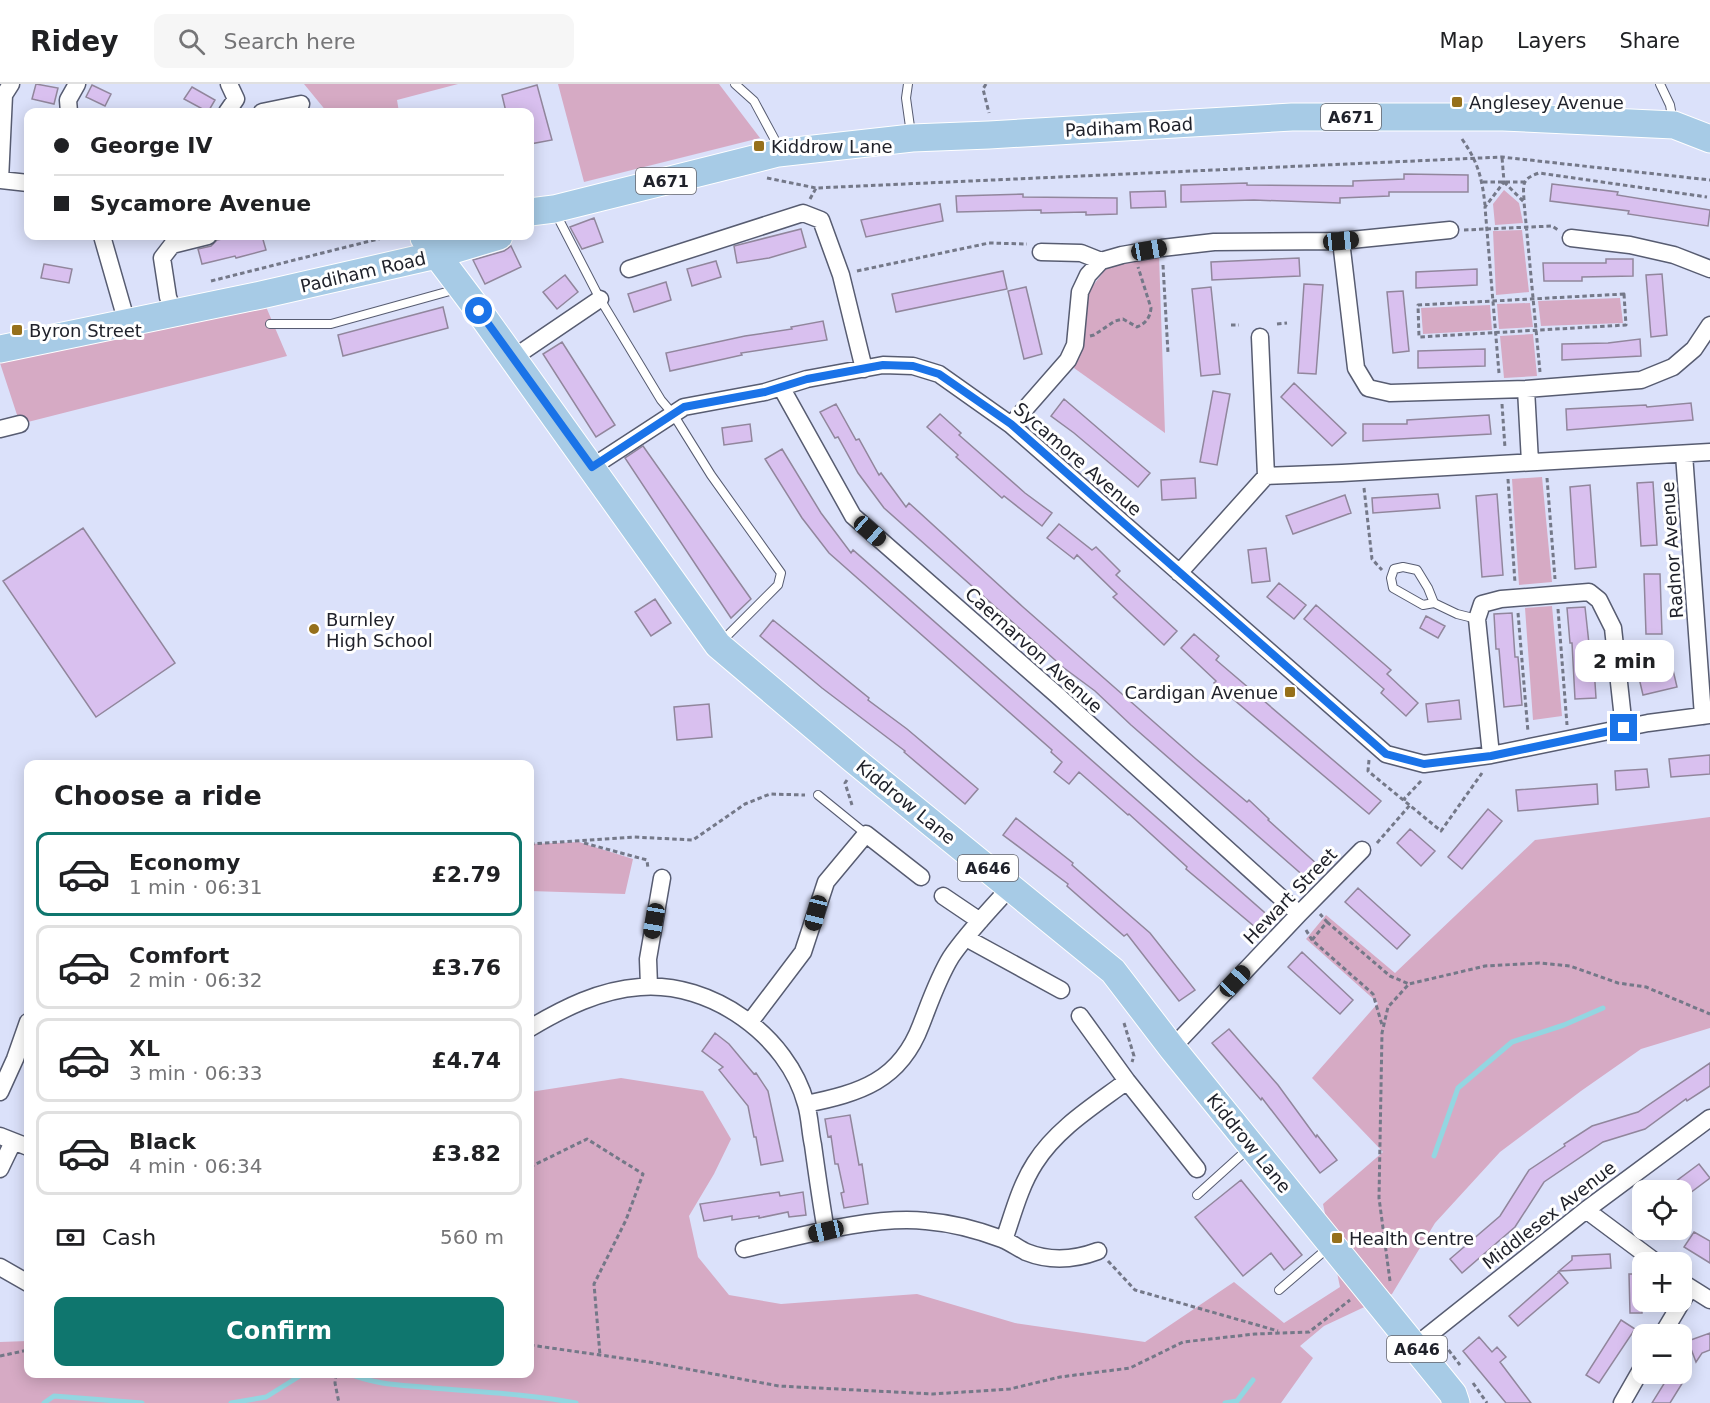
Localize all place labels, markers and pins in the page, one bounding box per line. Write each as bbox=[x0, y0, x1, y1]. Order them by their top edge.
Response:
place label: Anglesey Avenue bbox=[1469, 92, 1624, 113]
marker: Anglesey Avenue bbox=[1450, 95, 1464, 109]
place label: Kiddrow Lane bbox=[771, 136, 893, 157]
marker: Kiddrow Lane bbox=[752, 139, 766, 153]
place label: Byron Street bbox=[29, 320, 142, 341]
marker: Byron Street bbox=[10, 323, 24, 337]
place label: Burnley High School bbox=[326, 609, 433, 651]
marker: Burnley High School bbox=[307, 622, 321, 636]
place label: Cardigan Avenue bbox=[1124, 682, 1278, 703]
marker: Cardigan Avenue bbox=[1283, 685, 1297, 699]
place label: Health Centre bbox=[1349, 1228, 1474, 1249]
marker: Health Centre bbox=[1330, 1231, 1344, 1245]

